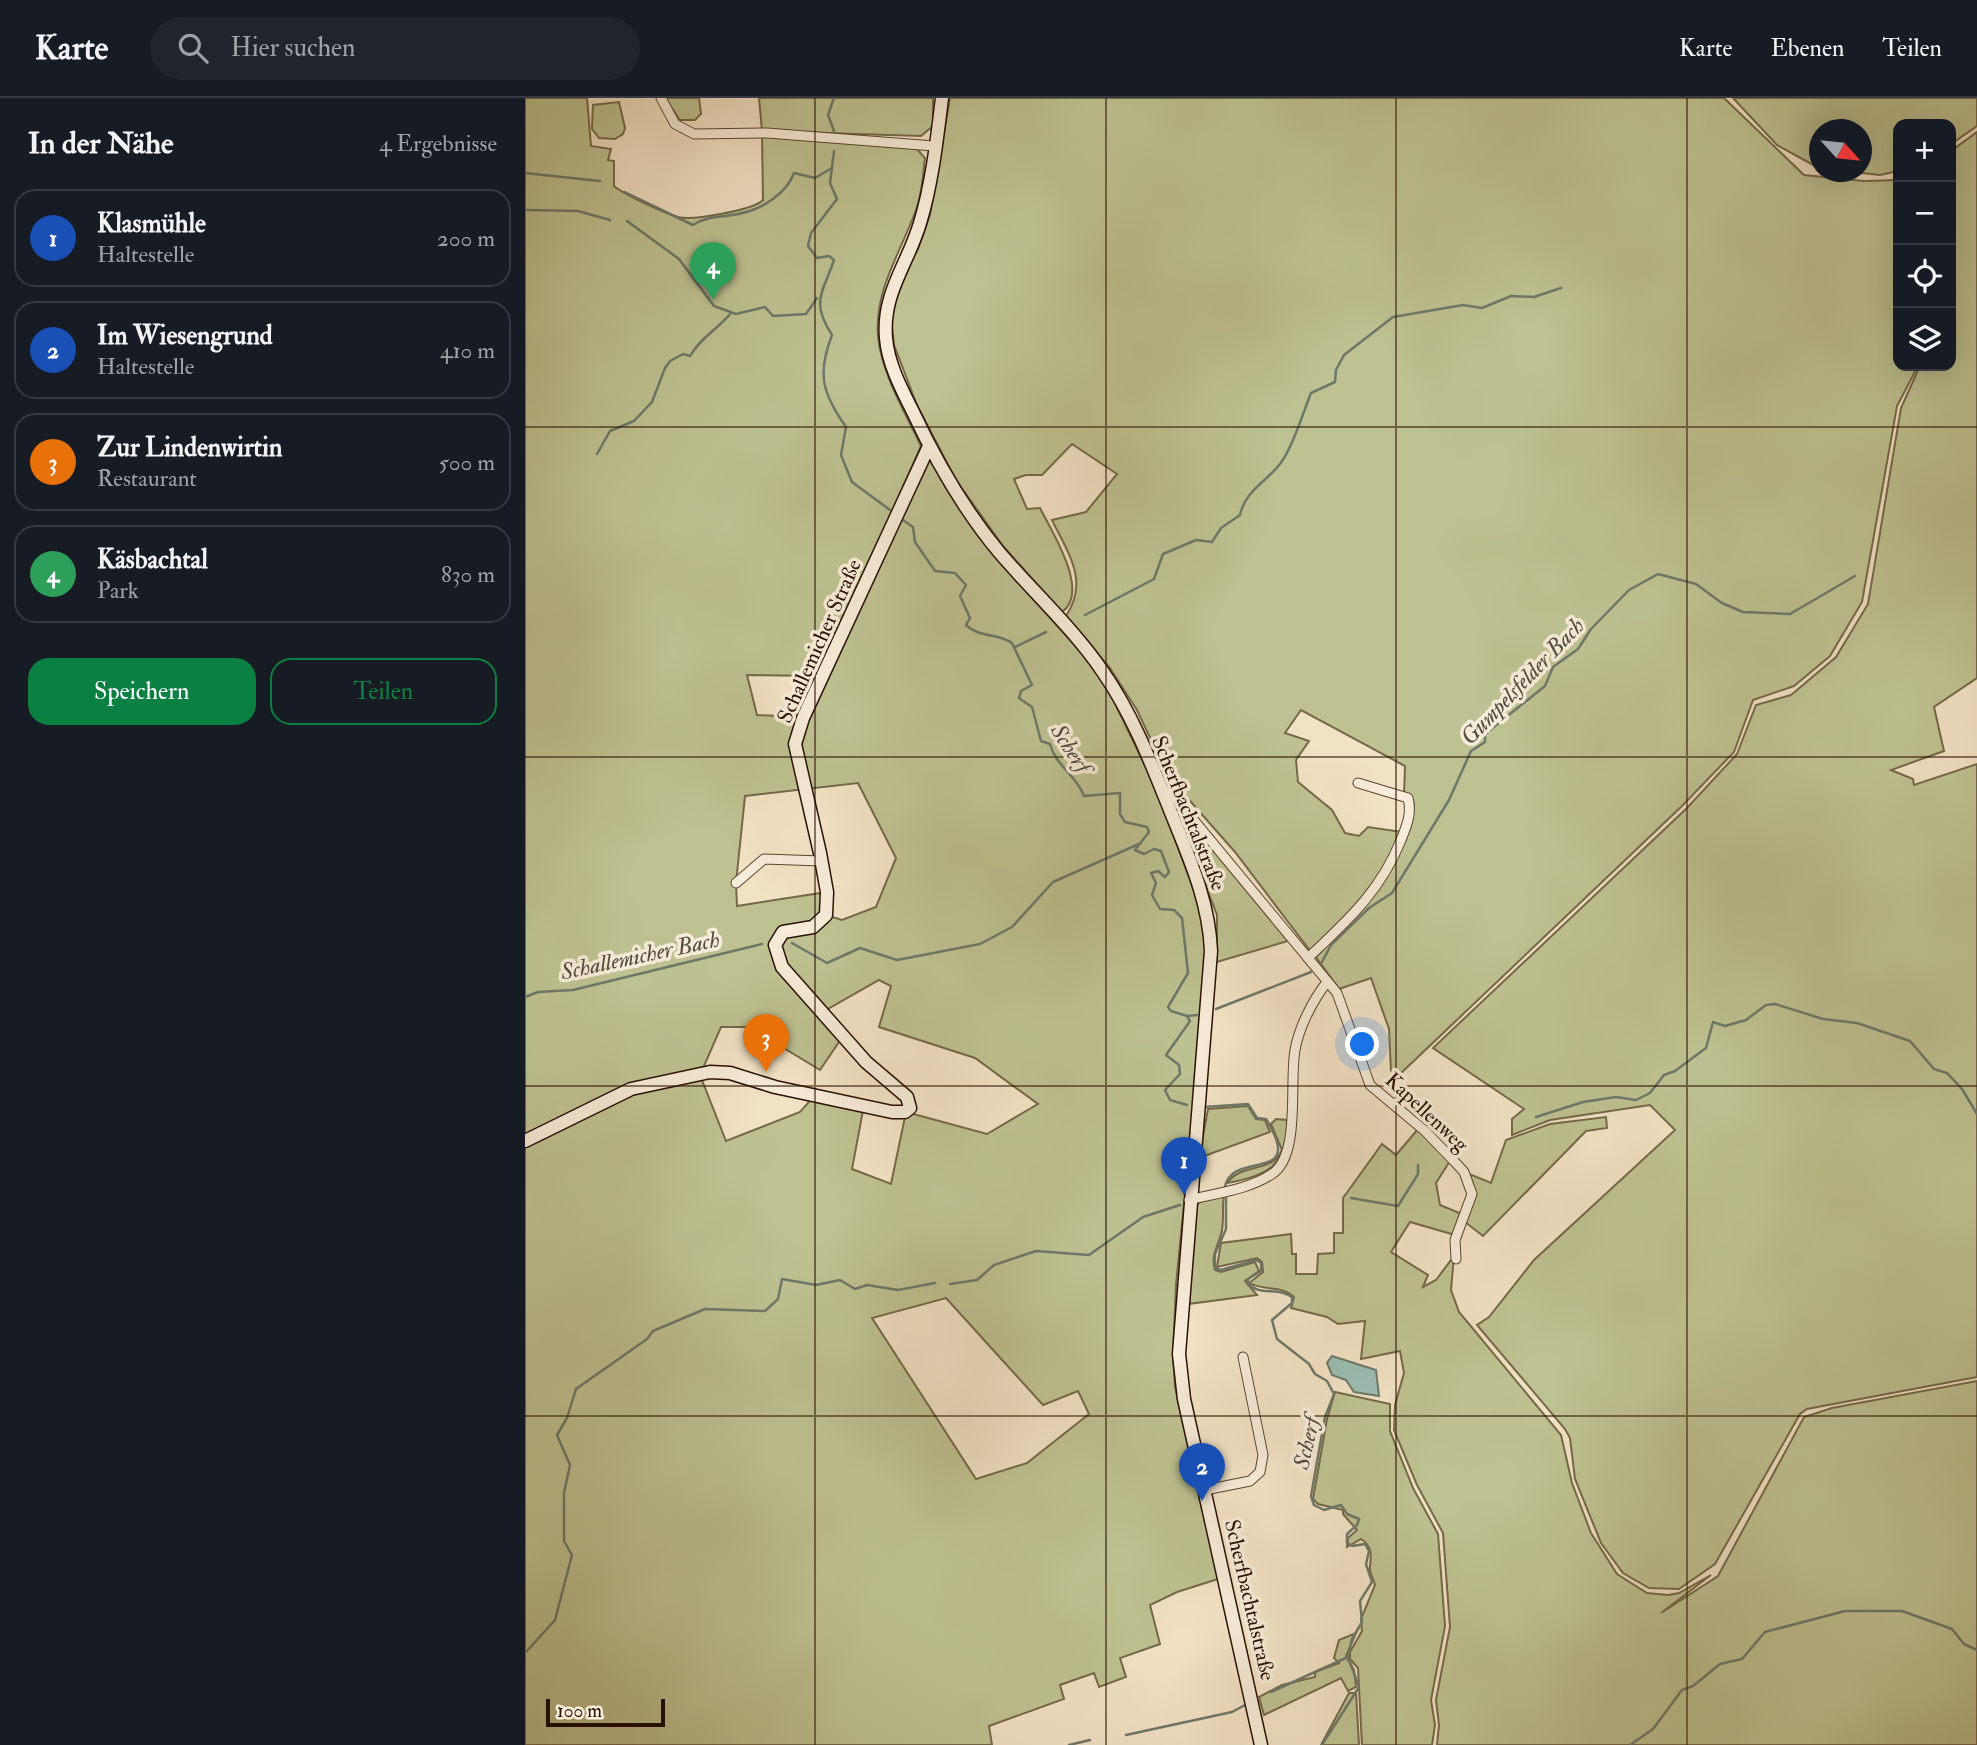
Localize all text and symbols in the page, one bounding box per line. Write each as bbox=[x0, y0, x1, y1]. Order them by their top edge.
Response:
search box bbox=[150, 17, 640, 80]
text: Karte bbox=[35, 28, 108, 69]
icon: search bbox=[174, 29, 212, 67]
text: Hier suchen bbox=[230, 32, 355, 64]
text: Karte bbox=[1679, 33, 1732, 64]
text: Ebenen bbox=[1770, 33, 1844, 64]
text: Teilen bbox=[1882, 33, 1942, 64]
north arrow bbox=[1809, 119, 1872, 182]
map controls bbox=[1893, 119, 1956, 371]
button: + bbox=[1893, 119, 1956, 182]
text: In der Nähe bbox=[28, 125, 173, 162]
text: 4 Ergebnisse bbox=[379, 129, 497, 158]
button: − bbox=[1893, 182, 1956, 245]
text: Klasmühle bbox=[97, 208, 206, 240]
text: 1 bbox=[49, 224, 57, 253]
text: 200 m bbox=[437, 224, 495, 253]
text: Haltestelle bbox=[97, 240, 194, 269]
pin: 4 bbox=[690, 242, 736, 300]
button: locate bbox=[1893, 245, 1956, 308]
button: layers bbox=[1893, 308, 1956, 371]
text: Im Wiesengrund bbox=[97, 320, 273, 352]
text: 2 bbox=[47, 336, 59, 365]
text: 410 m bbox=[440, 336, 495, 365]
text: Haltestelle bbox=[97, 352, 194, 381]
text: Zur Lindenwirtin bbox=[97, 432, 282, 464]
text: 3 bbox=[49, 448, 57, 477]
text: 500 m bbox=[439, 448, 495, 477]
text: Restaurant bbox=[97, 464, 197, 493]
text: Käsbachtal bbox=[97, 544, 208, 576]
street label: Schallemicher Straße bbox=[771, 555, 868, 727]
text: 4 bbox=[47, 560, 59, 589]
text: 830 m bbox=[441, 560, 495, 589]
text: Park bbox=[97, 576, 139, 605]
water label: Gumpelsfelder Bach bbox=[1454, 612, 1590, 751]
button: Speichern bbox=[28, 658, 256, 725]
button: Teilen bbox=[270, 658, 497, 725]
water label: Scherf bbox=[1044, 717, 1100, 783]
street label: Scherfbachtalstraße bbox=[1145, 732, 1232, 895]
water label: Schallemicher Bach bbox=[557, 924, 722, 987]
pin: 3 bbox=[743, 1014, 789, 1072]
your location bbox=[1345, 1027, 1379, 1061]
street label: Kapellenweg bbox=[1379, 1067, 1475, 1158]
pin: 1 bbox=[1161, 1137, 1207, 1195]
water label: Scherf bbox=[1286, 1409, 1328, 1473]
pin: 2 bbox=[1179, 1443, 1225, 1501]
street label: Scherfbachtalstraße bbox=[1218, 1517, 1281, 1683]
scale bar bbox=[546, 1696, 665, 1728]
text: 100 m bbox=[557, 1699, 602, 1723]

